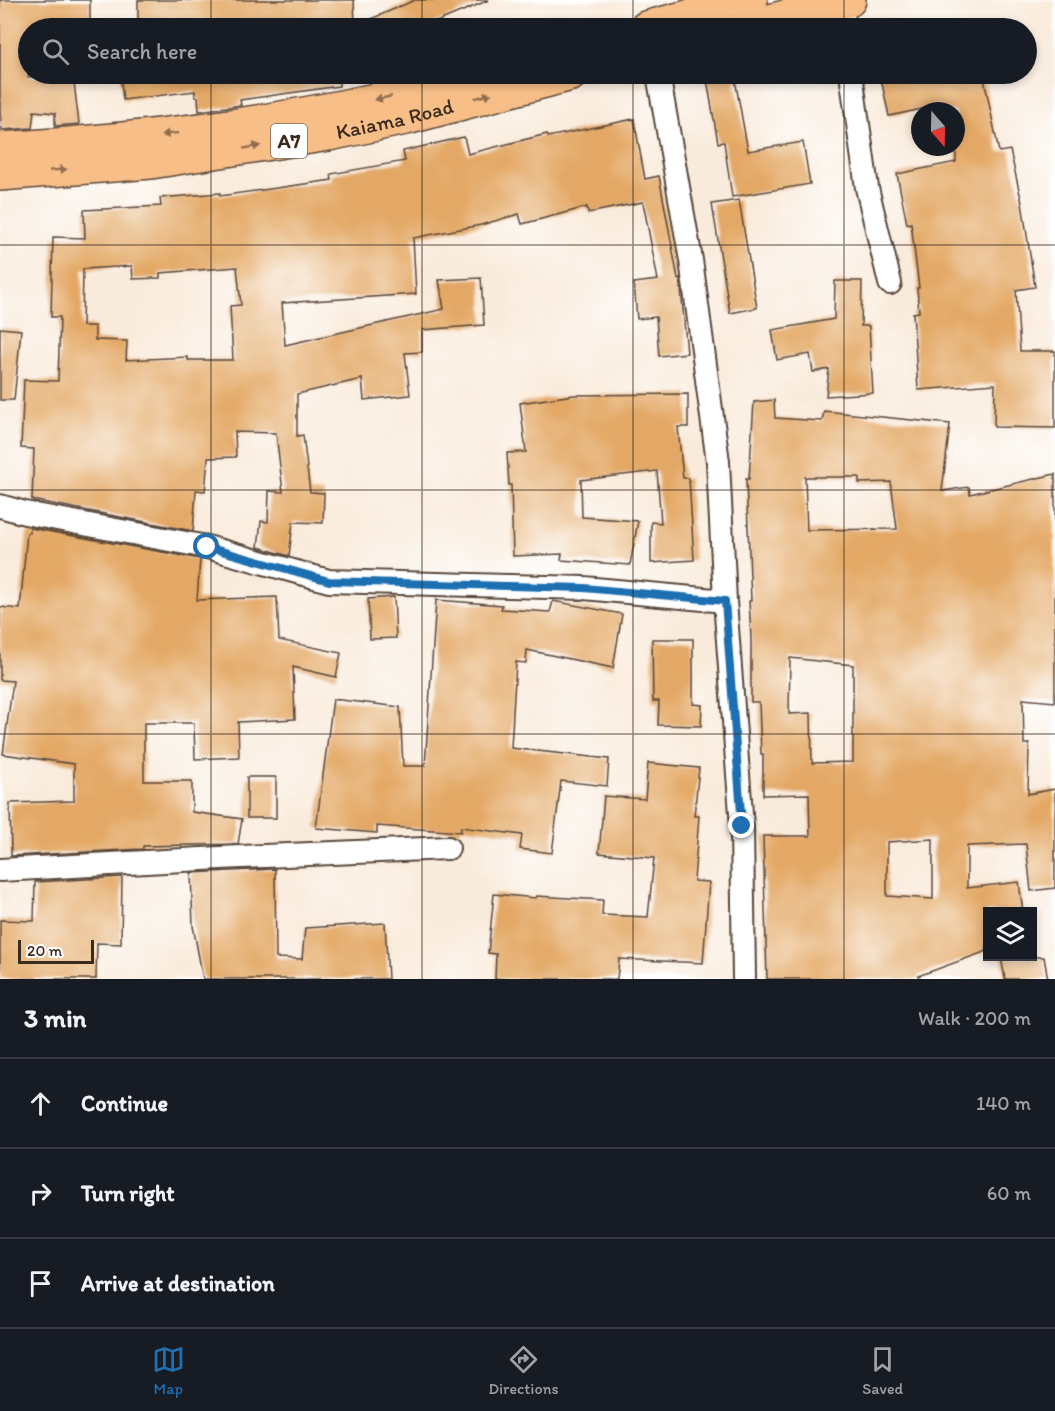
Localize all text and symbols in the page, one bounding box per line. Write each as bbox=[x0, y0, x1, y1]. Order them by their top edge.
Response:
search box bbox=[18, 18, 1037, 84]
icon: search bbox=[39, 35, 72, 68]
text: Search here bbox=[87, 38, 197, 65]
one-way arrow bbox=[474, 91, 492, 100]
street label: Kaiama Road bbox=[334, 93, 456, 144]
one-way arrow bbox=[373, 94, 392, 103]
north arrow bbox=[911, 102, 965, 156]
road number: A7 bbox=[271, 124, 307, 158]
one-way arrow bbox=[160, 129, 179, 139]
one-way arrow bbox=[243, 142, 262, 151]
one-way arrow bbox=[49, 165, 68, 175]
route start bbox=[193, 533, 219, 559]
route end bbox=[728, 812, 754, 838]
map controls bbox=[983, 907, 1037, 961]
button: layers bbox=[983, 907, 1037, 961]
scale bar bbox=[18, 937, 94, 964]
text: 20 m bbox=[27, 941, 62, 960]
text: 3 min bbox=[24, 1002, 86, 1034]
text: Walk · 200 m bbox=[918, 1006, 1031, 1030]
icon: ahead bbox=[24, 1087, 57, 1120]
text: Continue bbox=[81, 1090, 168, 1117]
text: 140 m bbox=[976, 1091, 1031, 1115]
icon: right bbox=[24, 1177, 57, 1210]
text: Turn right bbox=[81, 1180, 175, 1207]
text: 60 m bbox=[987, 1181, 1031, 1205]
icon: arrive bbox=[24, 1267, 57, 1300]
text: Arrive at destination bbox=[81, 1270, 275, 1297]
tab: Map bbox=[152, 1343, 185, 1398]
tab: Directions bbox=[488, 1343, 559, 1398]
tab: Saved bbox=[862, 1343, 903, 1398]

